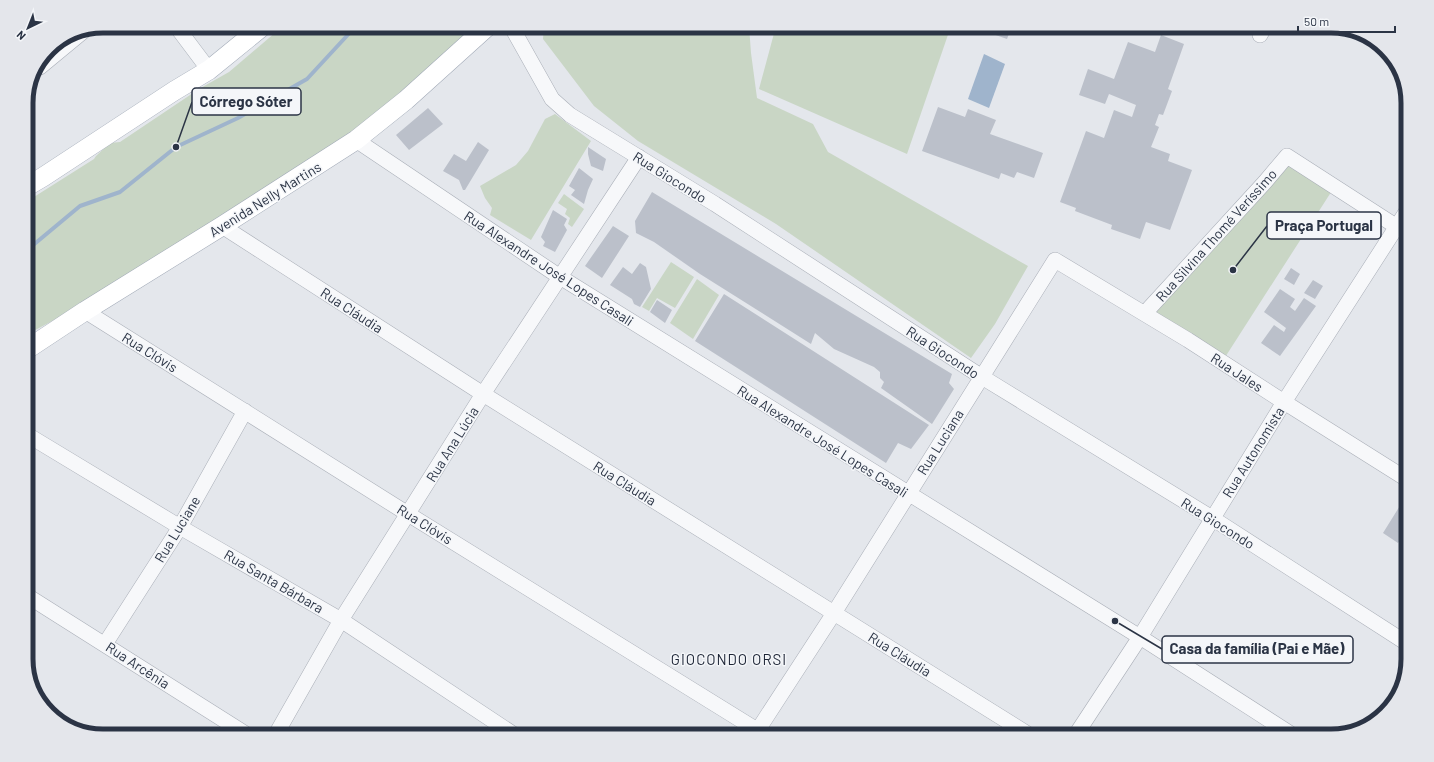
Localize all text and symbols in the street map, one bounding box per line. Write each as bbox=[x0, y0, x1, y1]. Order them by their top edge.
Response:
north arrow bbox=[8, 8, 48, 48]
scale bar bbox=[1298, 8, 1395, 34]
text: 50 m bbox=[1304, 14, 1329, 28]
text: N bbox=[14, 28, 28, 43]
callout: Córrego Sóter bbox=[192, 88, 301, 115]
text: Córrego Sóter bbox=[199, 92, 293, 110]
street label: Rua Giocondo bbox=[630, 148, 710, 206]
street label: Avenida Nelly Martins bbox=[206, 158, 324, 240]
street label: Rua Silvina Thomé Veríssimo bbox=[1152, 165, 1280, 305]
street label: Rua Alexandre José Lopes Casali bbox=[461, 207, 637, 329]
callout: Praça Portugal bbox=[1267, 212, 1381, 239]
text: Praça Portugal bbox=[1275, 216, 1373, 234]
street label: Rua Cláudia bbox=[318, 284, 386, 336]
street label: Rua Giocondo bbox=[903, 322, 983, 382]
street label: Rua Clóvis bbox=[119, 328, 181, 376]
street label: Rua Jales bbox=[1208, 349, 1266, 395]
street label: Rua Alexandre José Lopes Casali bbox=[734, 381, 912, 501]
street label: Rua Ana Lúcia bbox=[422, 403, 482, 485]
street label: Rua Autonomista bbox=[1218, 404, 1288, 500]
street label: Rua Luciana bbox=[913, 406, 967, 478]
street label: Rua Cláudia bbox=[590, 457, 660, 509]
street label: Rua Luciane bbox=[151, 493, 203, 565]
street label: Rua Giocondo bbox=[1178, 494, 1258, 552]
street label: Rua Clóvis bbox=[394, 500, 456, 548]
street label: Rua Santa Bárbara bbox=[221, 546, 327, 616]
street label: Rua Cláudia bbox=[865, 628, 935, 680]
callout: Casa da família (Pai e Mãe) bbox=[1162, 636, 1353, 663]
street label: Rua Arcênia bbox=[103, 638, 173, 692]
text: Casa da família (Pai e Mãe) bbox=[1170, 639, 1345, 657]
district label: GIOCONDO ORSI bbox=[671, 650, 787, 668]

